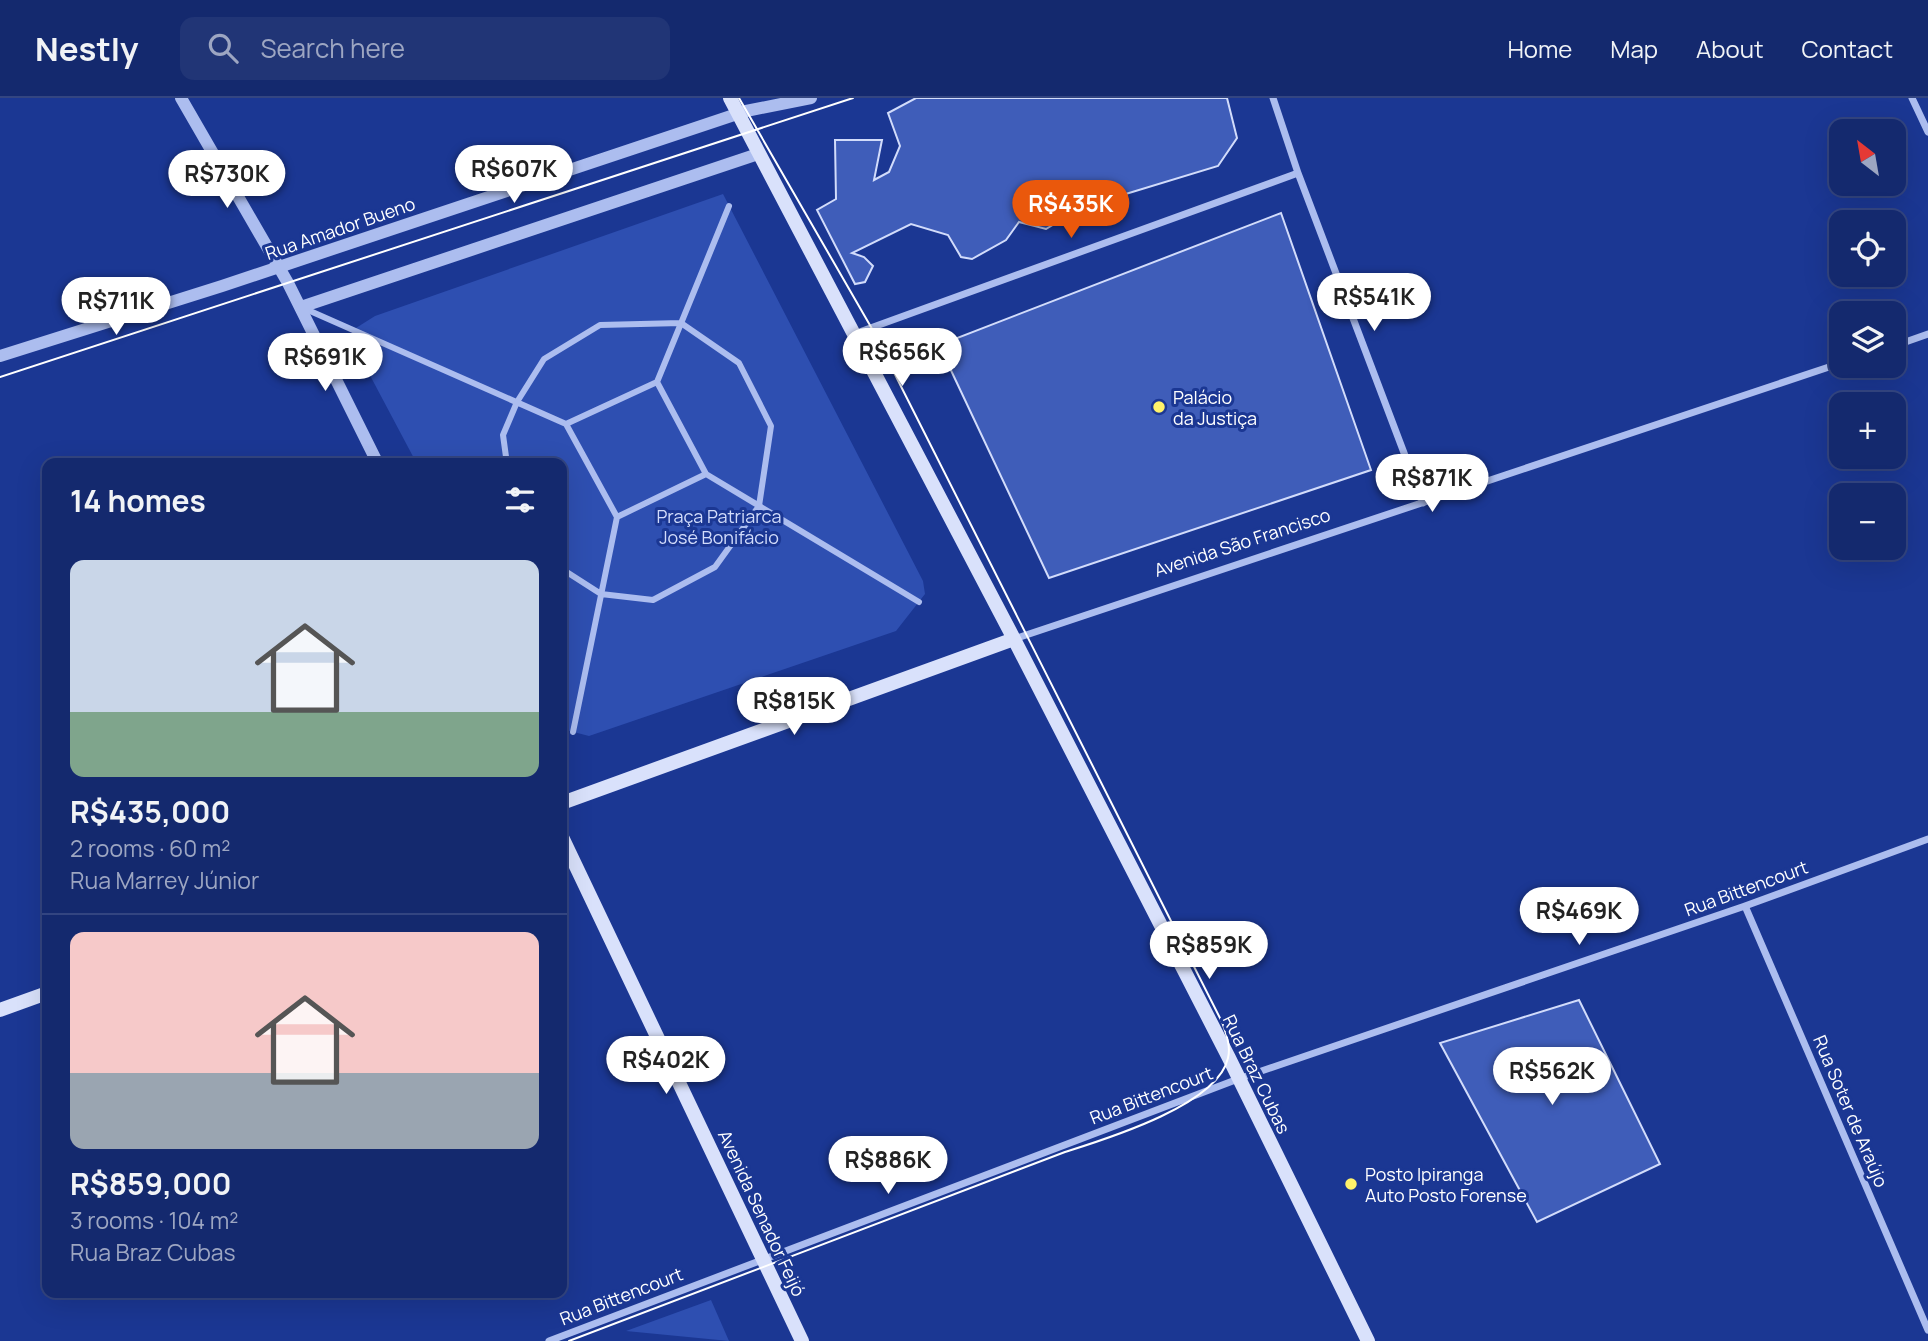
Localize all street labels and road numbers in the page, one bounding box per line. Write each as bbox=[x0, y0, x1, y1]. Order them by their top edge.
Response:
street label: Rua Amador Bueno bbox=[262, 191, 418, 265]
street label: Avenida São Francisco bbox=[1151, 502, 1333, 582]
street label: Rua Bittencourt bbox=[1681, 855, 1811, 921]
street label: Rua Braz Cubas bbox=[1218, 1010, 1296, 1138]
street label: Rua Soter de Araújo bbox=[1808, 1031, 1894, 1191]
street label: Rua Bittencourt bbox=[1086, 1061, 1216, 1129]
street label: Avenida Senador Feijó bbox=[713, 1126, 811, 1300]
street label: Rua Bittencourt bbox=[556, 1262, 686, 1330]

